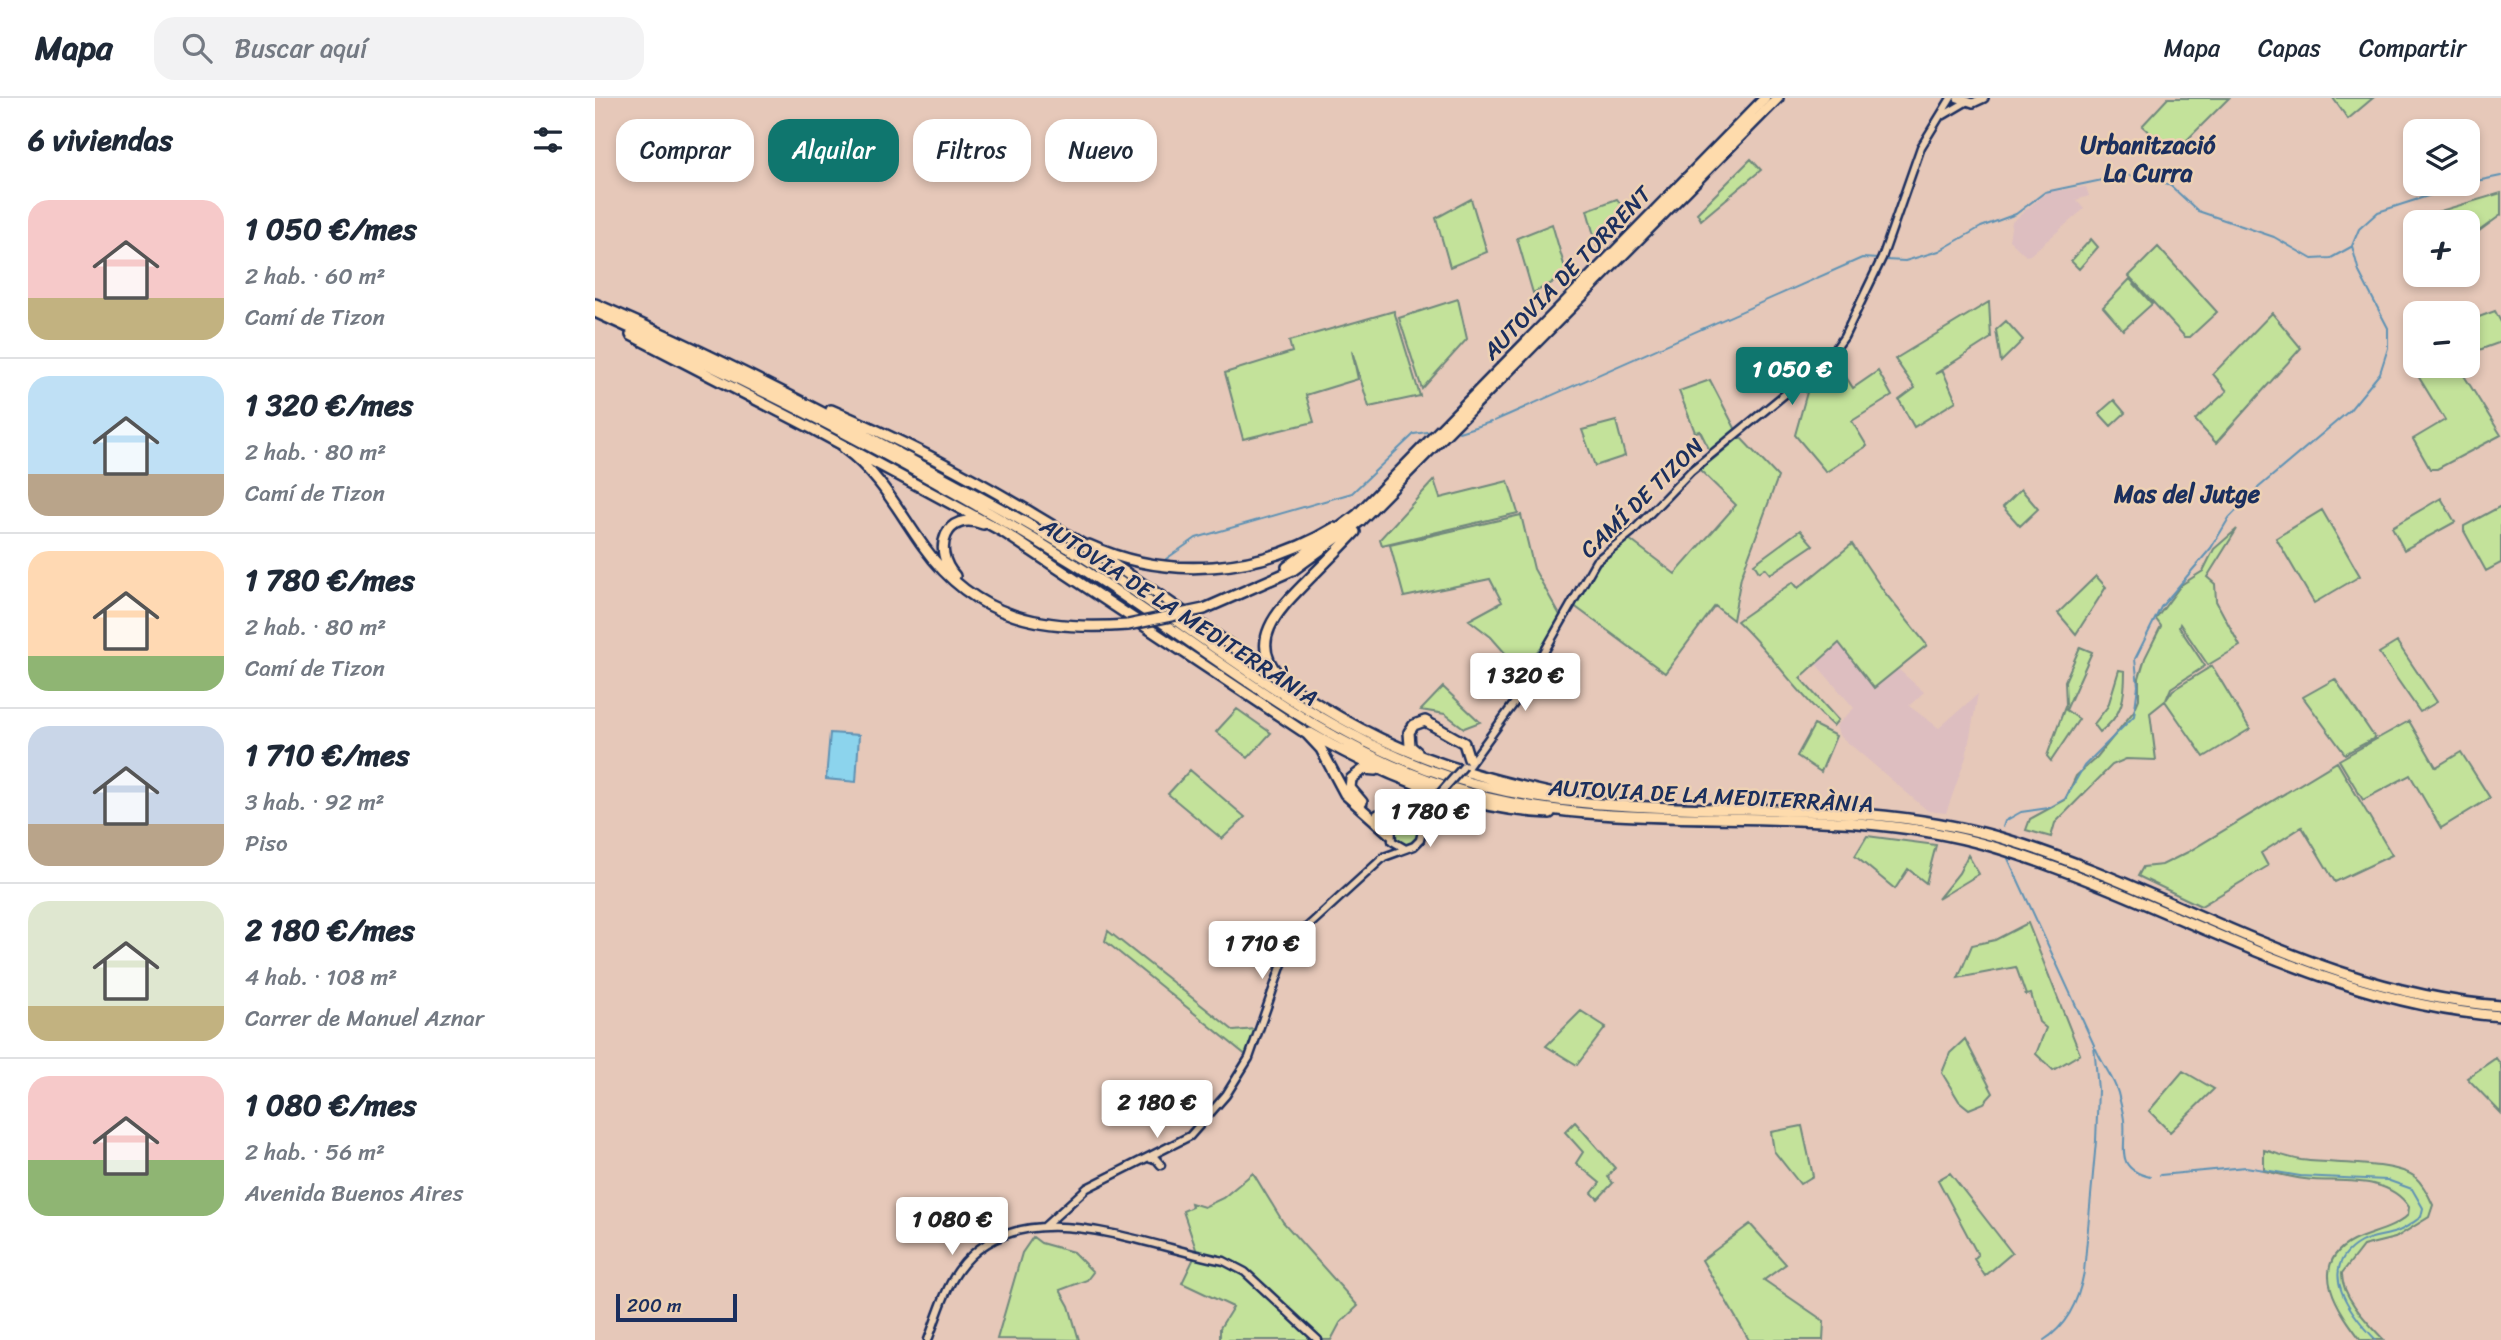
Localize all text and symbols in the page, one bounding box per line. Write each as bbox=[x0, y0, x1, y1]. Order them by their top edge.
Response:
search box bbox=[154, 17, 644, 80]
text: Mapa bbox=[35, 19, 112, 77]
text: Buscar aquí bbox=[234, 25, 367, 71]
text: Mapa bbox=[2164, 27, 2220, 69]
text: Capas bbox=[2258, 27, 2321, 69]
text: Compartir bbox=[2359, 27, 2466, 69]
icon: search bbox=[178, 29, 216, 67]
text: 6 viviendas bbox=[28, 113, 173, 167]
chip: Comprar bbox=[616, 119, 754, 182]
chip: Alquilar bbox=[768, 119, 899, 182]
chip: Filtros bbox=[913, 119, 1031, 182]
chip: Nuevo bbox=[1045, 119, 1157, 182]
map controls bbox=[2403, 119, 2480, 378]
button: layers bbox=[2403, 119, 2480, 196]
icon: filters bbox=[529, 121, 567, 159]
district label: Urbanització La Curra bbox=[2081, 124, 2216, 194]
street label: AUTOVIA DE TORRENT bbox=[1472, 175, 1663, 371]
text: 1 050 €/mes bbox=[245, 202, 417, 256]
button: + bbox=[2403, 210, 2480, 287]
icon: home bbox=[84, 228, 168, 312]
text: 2 hab. · 60 m² bbox=[245, 256, 385, 297]
text: Camí de Tizon bbox=[245, 297, 385, 338]
button: − bbox=[2403, 301, 2480, 378]
pin: 1 050 € bbox=[1727, 348, 1857, 407]
text: 1 050 € bbox=[1752, 349, 1832, 390]
text: 1 320 €/mes bbox=[245, 378, 413, 432]
icon: home bbox=[84, 404, 168, 488]
street label: CAMÍ DE TIZON bbox=[1570, 427, 1714, 569]
text: 2 hab. · 80 m² bbox=[245, 432, 386, 473]
text: Camí de Tizon bbox=[245, 473, 385, 514]
district label: Mas del Jutge bbox=[2113, 473, 2261, 515]
street label: AUTOVIA DE LA MEDITERRÀNIA bbox=[1031, 506, 1327, 718]
text: 1 780 €/mes bbox=[245, 553, 415, 607]
icon: home bbox=[84, 579, 168, 663]
text: 2 hab. · 80 m² bbox=[245, 607, 386, 648]
text: Camí de Tizon bbox=[245, 648, 385, 689]
pin: 1 320 € bbox=[1460, 654, 1590, 713]
text: 1 320 € bbox=[1486, 655, 1564, 696]
text: 1 710 €/mes bbox=[245, 728, 410, 782]
icon: home bbox=[84, 754, 168, 838]
street label: AUTOVIA DE LA MEDITERRÀNIA bbox=[1547, 767, 1874, 825]
text: 3 hab. · 92 m² bbox=[245, 782, 385, 823]
pin: 1 780 € bbox=[1365, 790, 1495, 849]
text: 1 780 € bbox=[1391, 791, 1469, 832]
text: Piso bbox=[245, 823, 288, 864]
text: 2 180 €/mes bbox=[245, 903, 415, 957]
pin: 1 710 € bbox=[1197, 922, 1327, 981]
text: 1 710 € bbox=[1225, 923, 1299, 964]
icon: home bbox=[84, 929, 168, 1013]
text: 4 hab. · 108 m² bbox=[245, 957, 397, 998]
text: Carrer de Manuel Aznar bbox=[245, 998, 484, 1039]
text: 1 080 €/mes bbox=[245, 1078, 417, 1132]
pin: 2 180 € bbox=[1092, 1080, 1222, 1140]
text: 2 180 € bbox=[1118, 1082, 1196, 1123]
icon: home bbox=[84, 1104, 168, 1188]
text: 2 hab. · 56 m² bbox=[245, 1132, 385, 1173]
text: Avenida Buenos Aires bbox=[245, 1173, 463, 1214]
pin: 1 080 € bbox=[887, 1198, 1017, 1257]
text: 1 080 € bbox=[912, 1199, 992, 1240]
text: 200 m bbox=[627, 1289, 682, 1322]
scale bar bbox=[616, 1291, 737, 1323]

